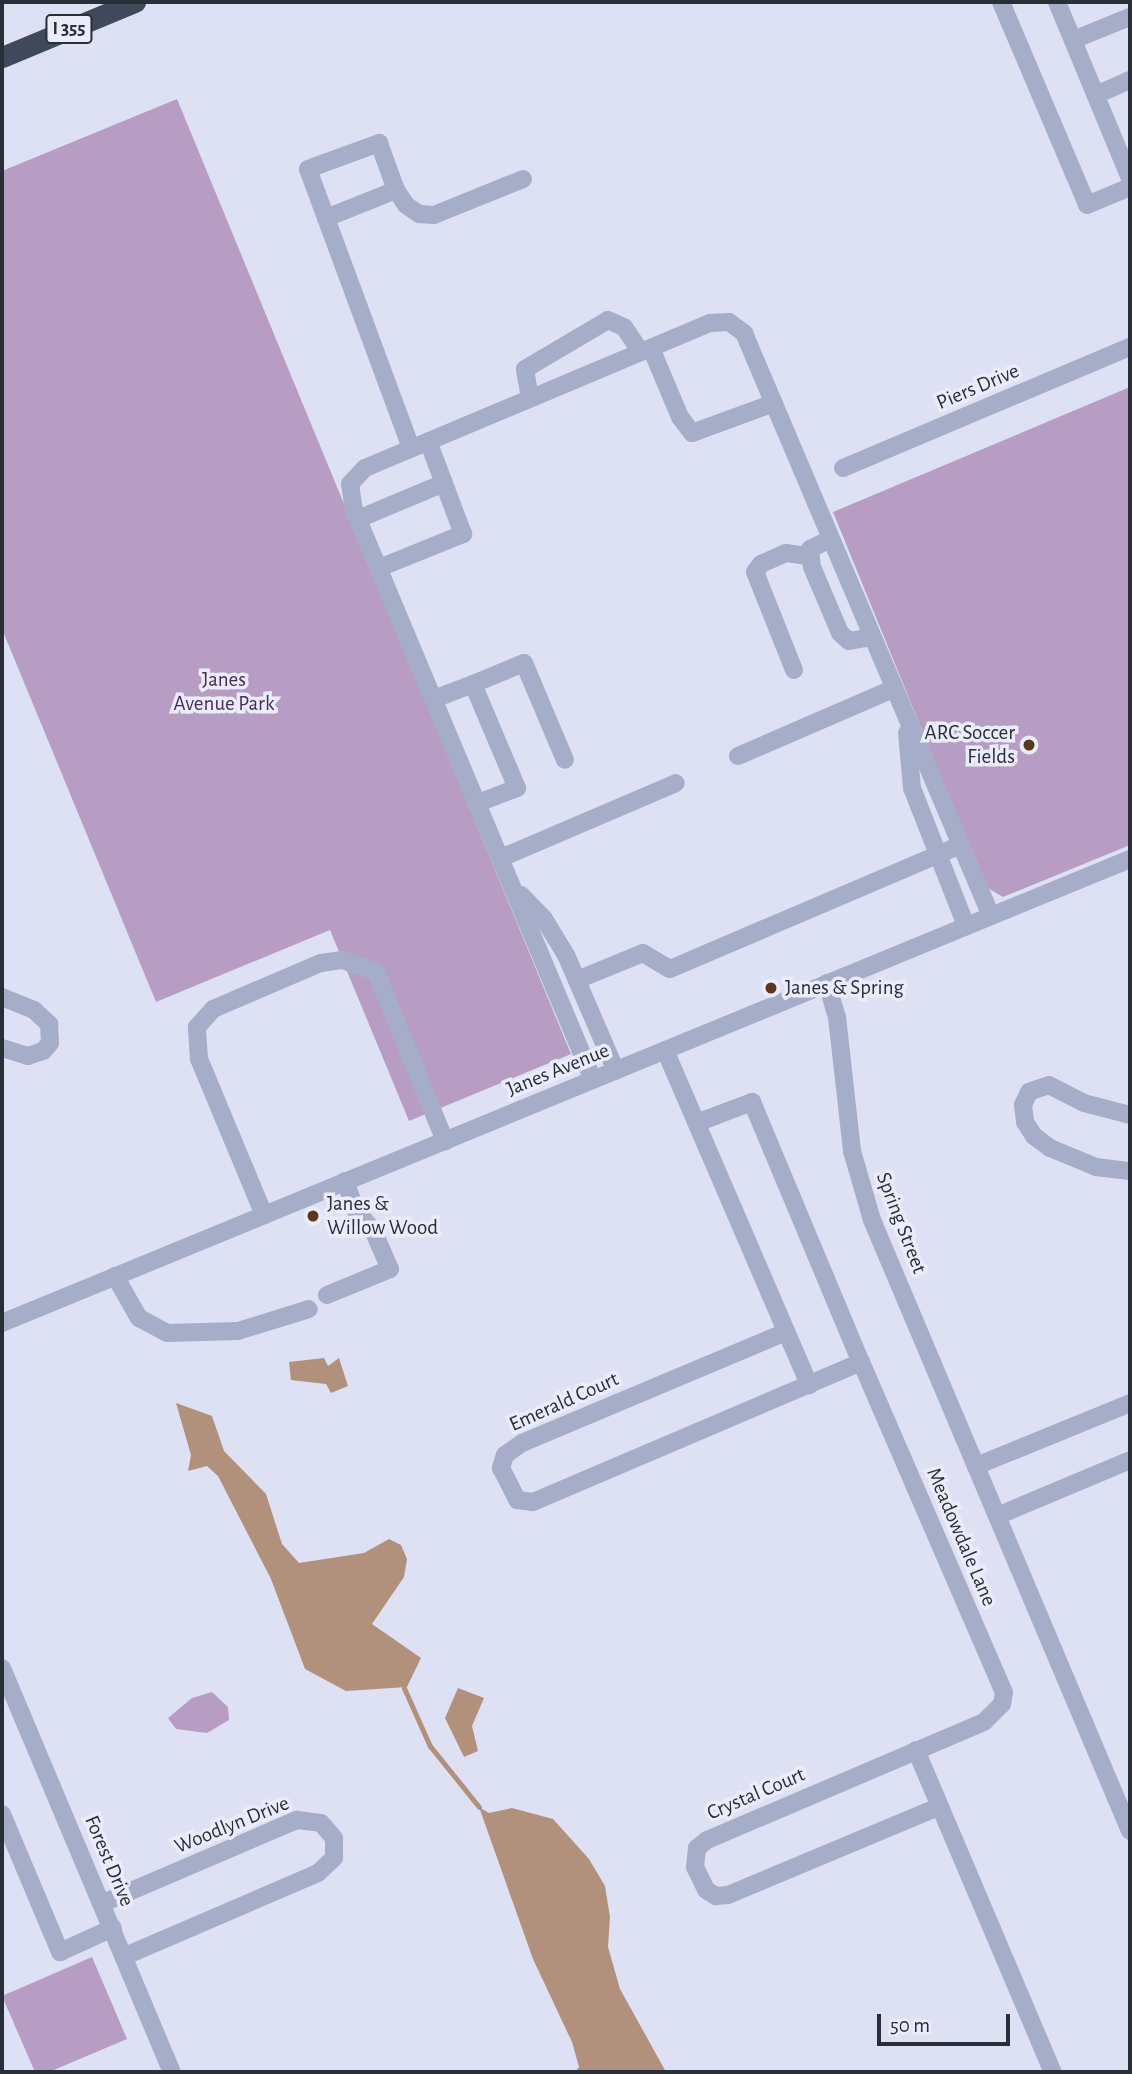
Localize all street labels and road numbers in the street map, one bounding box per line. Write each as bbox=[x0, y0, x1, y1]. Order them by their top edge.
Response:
road number: I 355 bbox=[44, 14, 94, 44]
street label: Piers Drive bbox=[933, 358, 1023, 416]
street label: Janes Avenue bbox=[503, 1038, 613, 1102]
street label: Spring Street bbox=[870, 1169, 932, 1277]
street label: Emerald Court bbox=[505, 1367, 623, 1437]
street label: Meadowdale Lane bbox=[921, 1464, 1001, 1610]
street label: Crystal Court bbox=[703, 1762, 809, 1826]
street label: Woodlyn Drive bbox=[171, 1791, 293, 1859]
street label: Forest Drive bbox=[79, 1812, 139, 1910]

